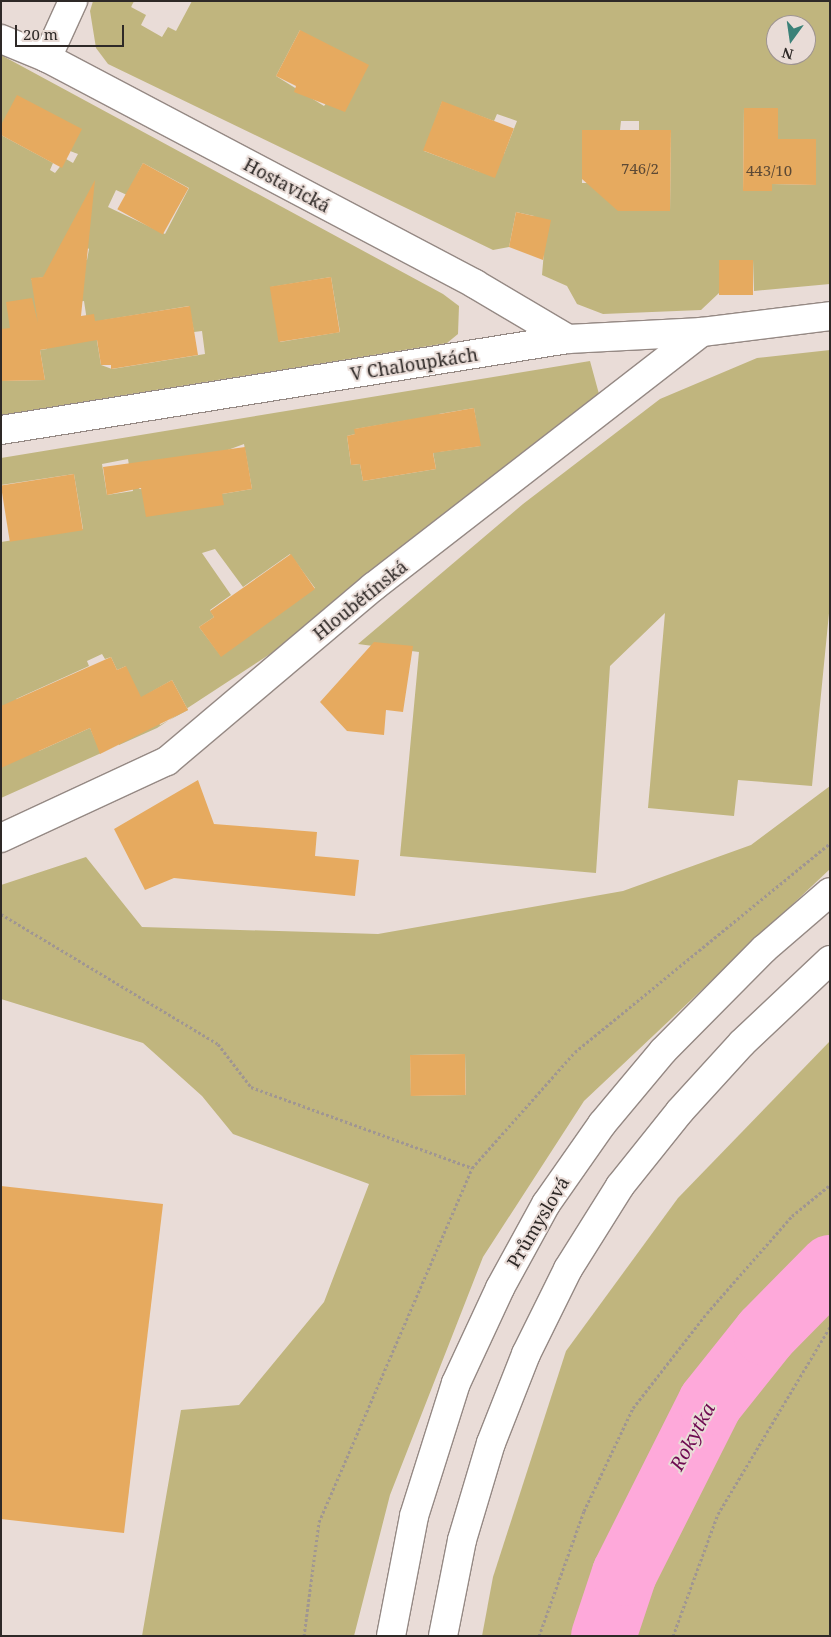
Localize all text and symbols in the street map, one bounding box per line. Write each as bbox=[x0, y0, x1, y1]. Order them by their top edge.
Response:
scale bar bbox=[18, 15, 126, 47]
north arrow bbox=[766, 15, 816, 65]
text: 20 m bbox=[23, 24, 58, 44]
text: N bbox=[780, 44, 795, 65]
street label: Hostavická bbox=[240, 153, 334, 217]
house number: 746/2 bbox=[621, 160, 659, 178]
house number: 443/10 bbox=[746, 162, 792, 180]
street label: V Chaloupkách bbox=[349, 343, 479, 385]
street label: Hloubětínská bbox=[309, 555, 411, 645]
street label: Průmyslová bbox=[502, 1173, 574, 1271]
water label: Rokytka bbox=[666, 1399, 720, 1475]

